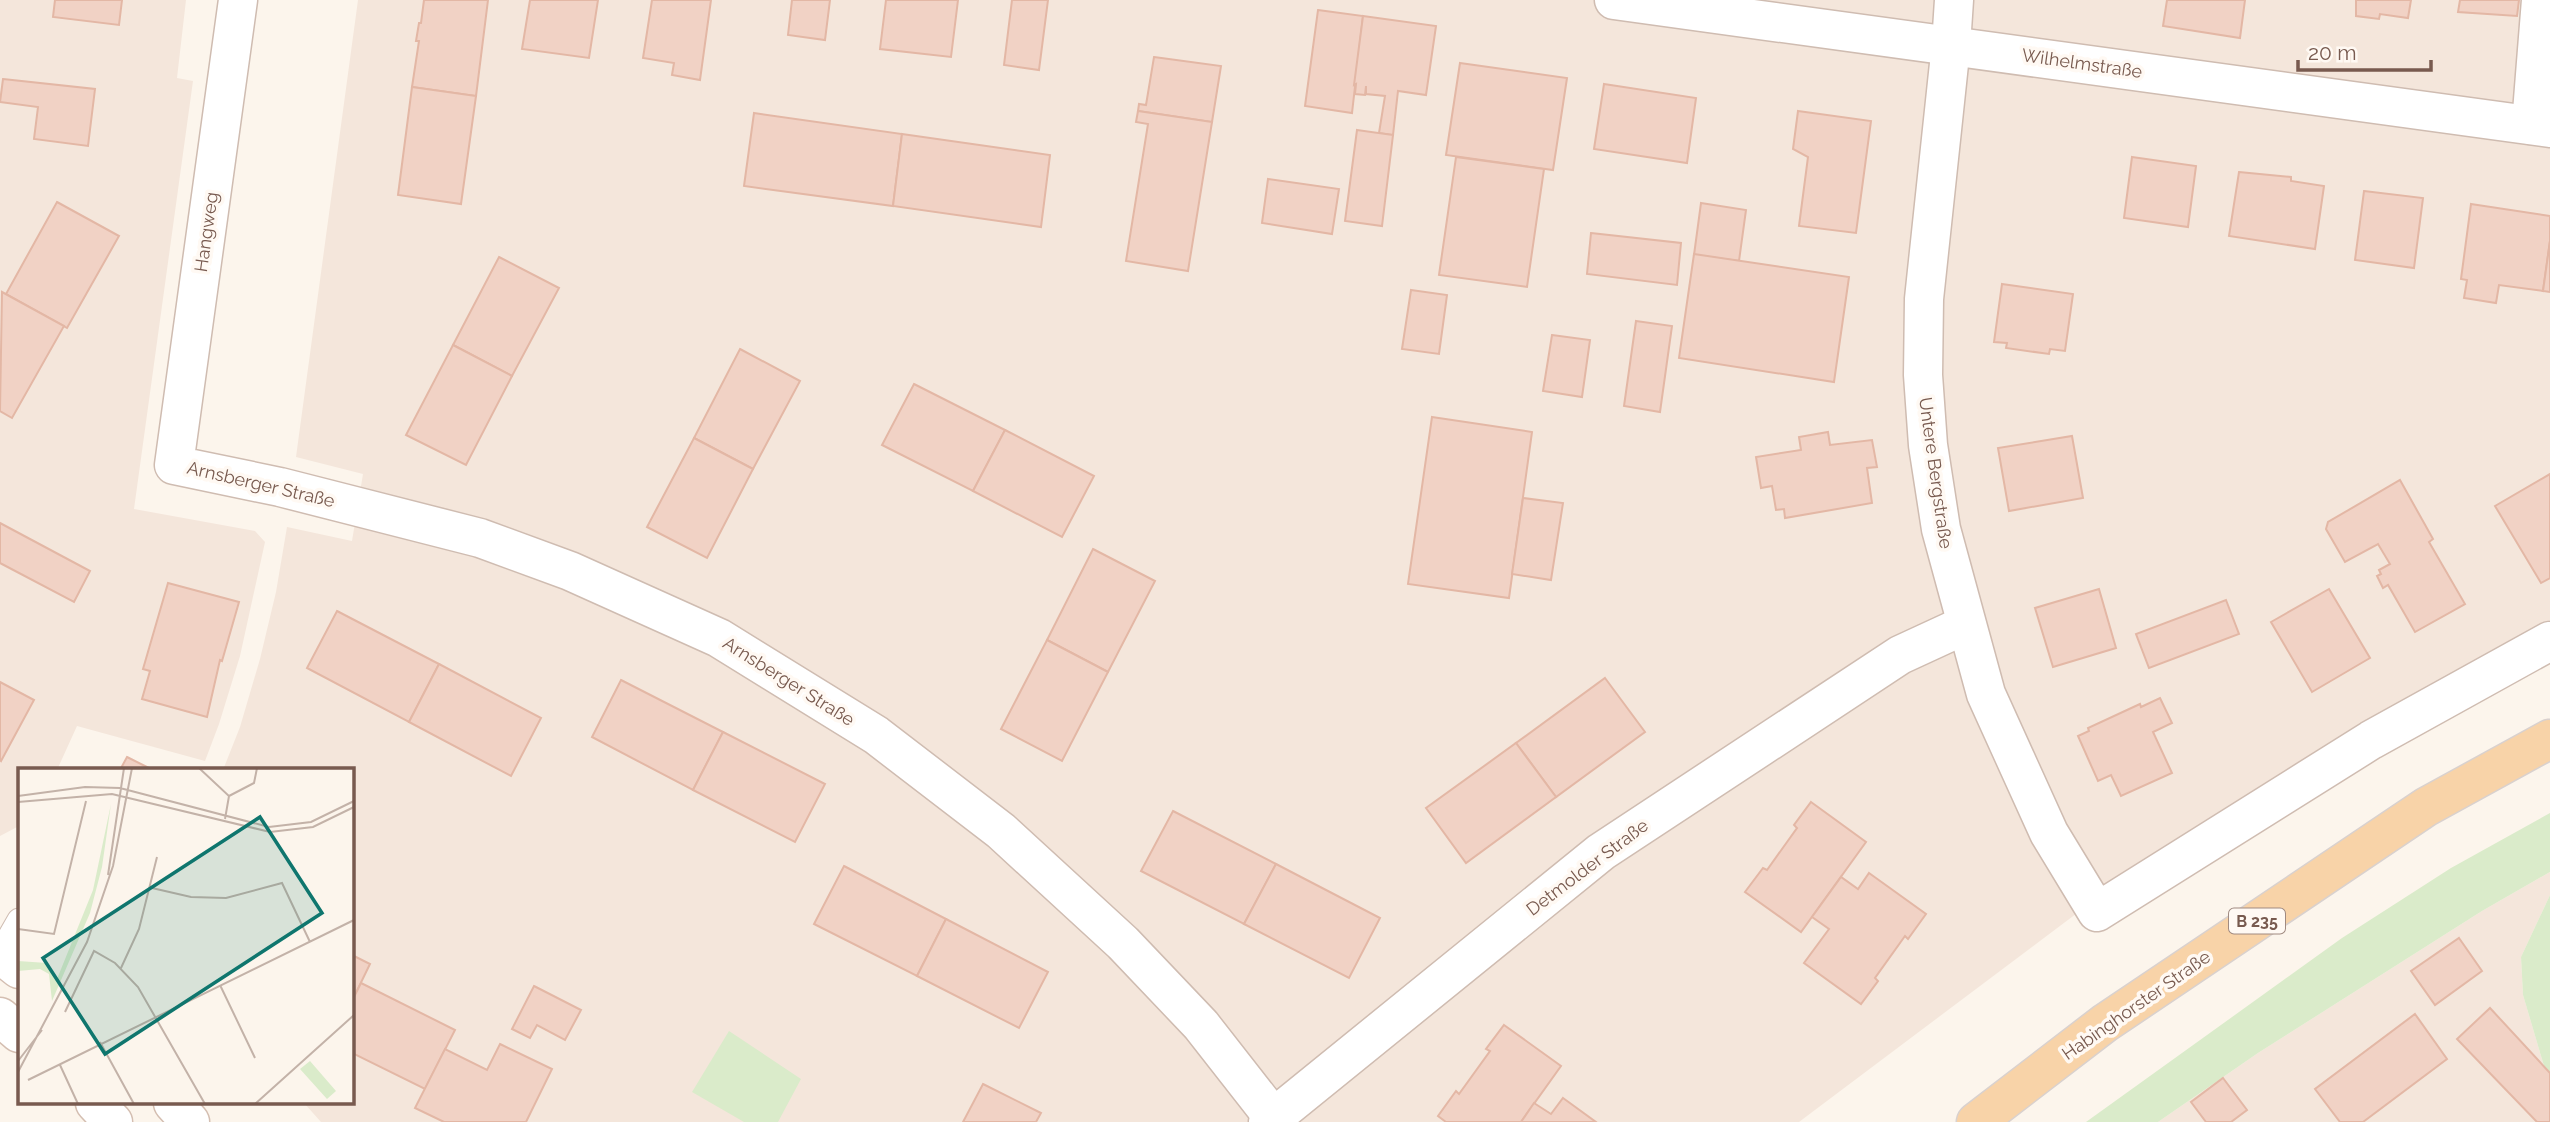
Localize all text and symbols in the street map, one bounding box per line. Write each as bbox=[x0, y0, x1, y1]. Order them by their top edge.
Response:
scale bar bbox=[2298, 28, 2431, 72]
text: 20 m bbox=[2308, 40, 2356, 65]
street label: Wilhelmstraße bbox=[2020, 44, 2144, 82]
street label: Hangweg bbox=[190, 191, 222, 273]
street label: Untere Bergstraße bbox=[1915, 396, 1957, 550]
street label: Arnsberger Straße bbox=[185, 457, 337, 511]
street label: Arnsberger Straße bbox=[719, 632, 859, 730]
inset map bbox=[18, 768, 354, 1104]
street label: Detmolder Straße bbox=[1522, 814, 1652, 920]
road number: B 235 bbox=[2229, 909, 2285, 934]
street label: Habinghorster Straße bbox=[2058, 946, 2215, 1064]

